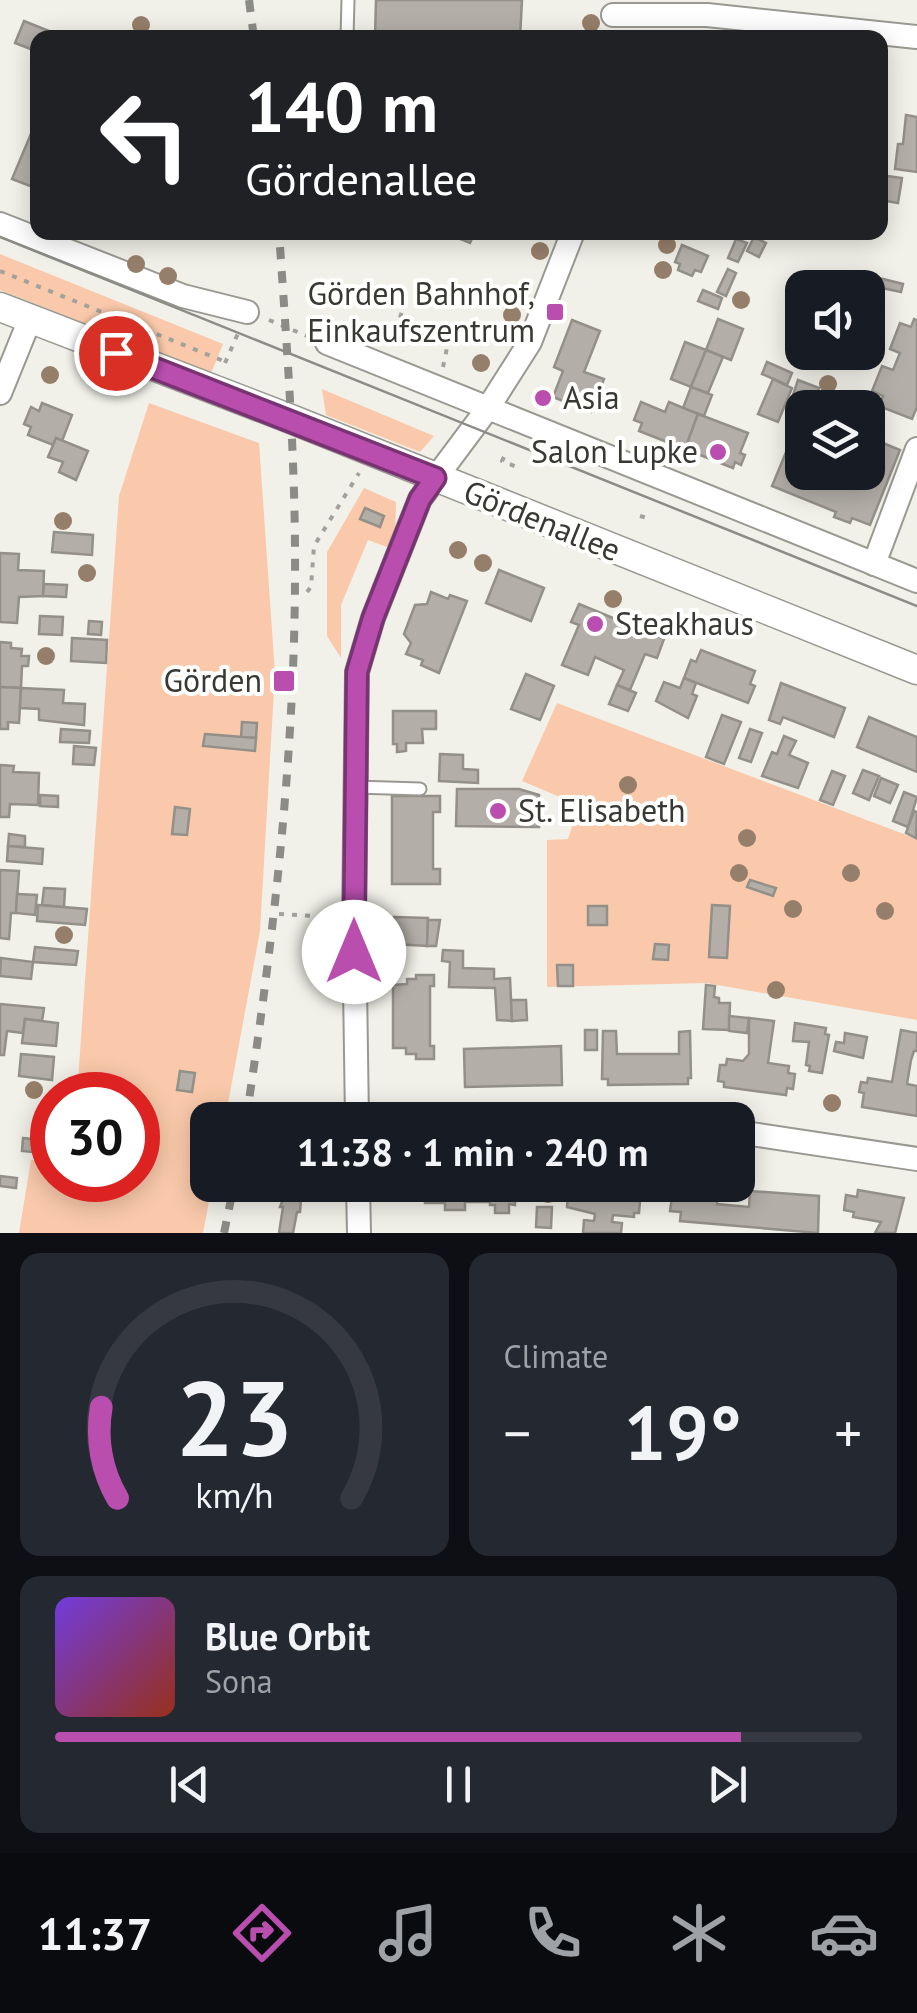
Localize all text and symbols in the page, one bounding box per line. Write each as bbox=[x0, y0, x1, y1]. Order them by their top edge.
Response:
text: 140 m bbox=[245, 61, 438, 151]
icon: left bbox=[80, 70, 210, 200]
text: Gördenallee bbox=[245, 149, 477, 207]
map controls bbox=[785, 270, 885, 490]
button: sound bbox=[785, 270, 885, 370]
place label: Görden Bahnhof, Einkaufszentrum bbox=[307, 272, 535, 351]
marker: Görden Bahnhof, Einkaufszentrum bbox=[544, 301, 566, 323]
pin bbox=[74, 311, 159, 396]
icon: arrive bbox=[89, 326, 144, 381]
place label: Asia bbox=[563, 376, 620, 418]
marker: Asia bbox=[532, 387, 554, 409]
button: layers bbox=[785, 390, 885, 490]
place label: Salon Lupke bbox=[531, 430, 698, 472]
marker: Salon Lupke bbox=[707, 441, 729, 463]
street label: Gördenallee bbox=[458, 470, 627, 571]
place label: Steakhaus bbox=[615, 602, 754, 644]
marker: Steakhaus bbox=[584, 613, 606, 635]
place label: Görden bbox=[163, 659, 262, 701]
marker: Görden bbox=[271, 668, 297, 694]
place label: St. Elisabeth bbox=[518, 789, 686, 831]
marker: St. Elisabeth bbox=[487, 800, 509, 822]
position arrow bbox=[302, 900, 406, 1004]
speed limit sign: 30 bbox=[30, 1072, 160, 1202]
text: 11:38 · 1 min · 240 m bbox=[297, 1127, 648, 1176]
text: Climate bbox=[504, 1335, 608, 1377]
text: 23 bbox=[175, 1350, 293, 1485]
text: 19° bbox=[624, 1384, 742, 1481]
text: − bbox=[504, 1397, 531, 1468]
text: + bbox=[834, 1397, 862, 1468]
text: km/h bbox=[195, 1472, 273, 1518]
text: Blue Orbit bbox=[205, 1611, 370, 1660]
text: Sona bbox=[205, 1660, 273, 1702]
icon: previous bbox=[162, 1757, 217, 1812]
icon: pause bbox=[431, 1757, 486, 1812]
icon: next bbox=[700, 1757, 755, 1812]
icon: directions bbox=[227, 1898, 297, 1968]
icon: music bbox=[373, 1898, 443, 1968]
icon: phone bbox=[518, 1898, 588, 1968]
icon: climate bbox=[664, 1898, 734, 1968]
icon: car bbox=[809, 1898, 879, 1968]
text: 11:37 bbox=[38, 1904, 152, 1962]

